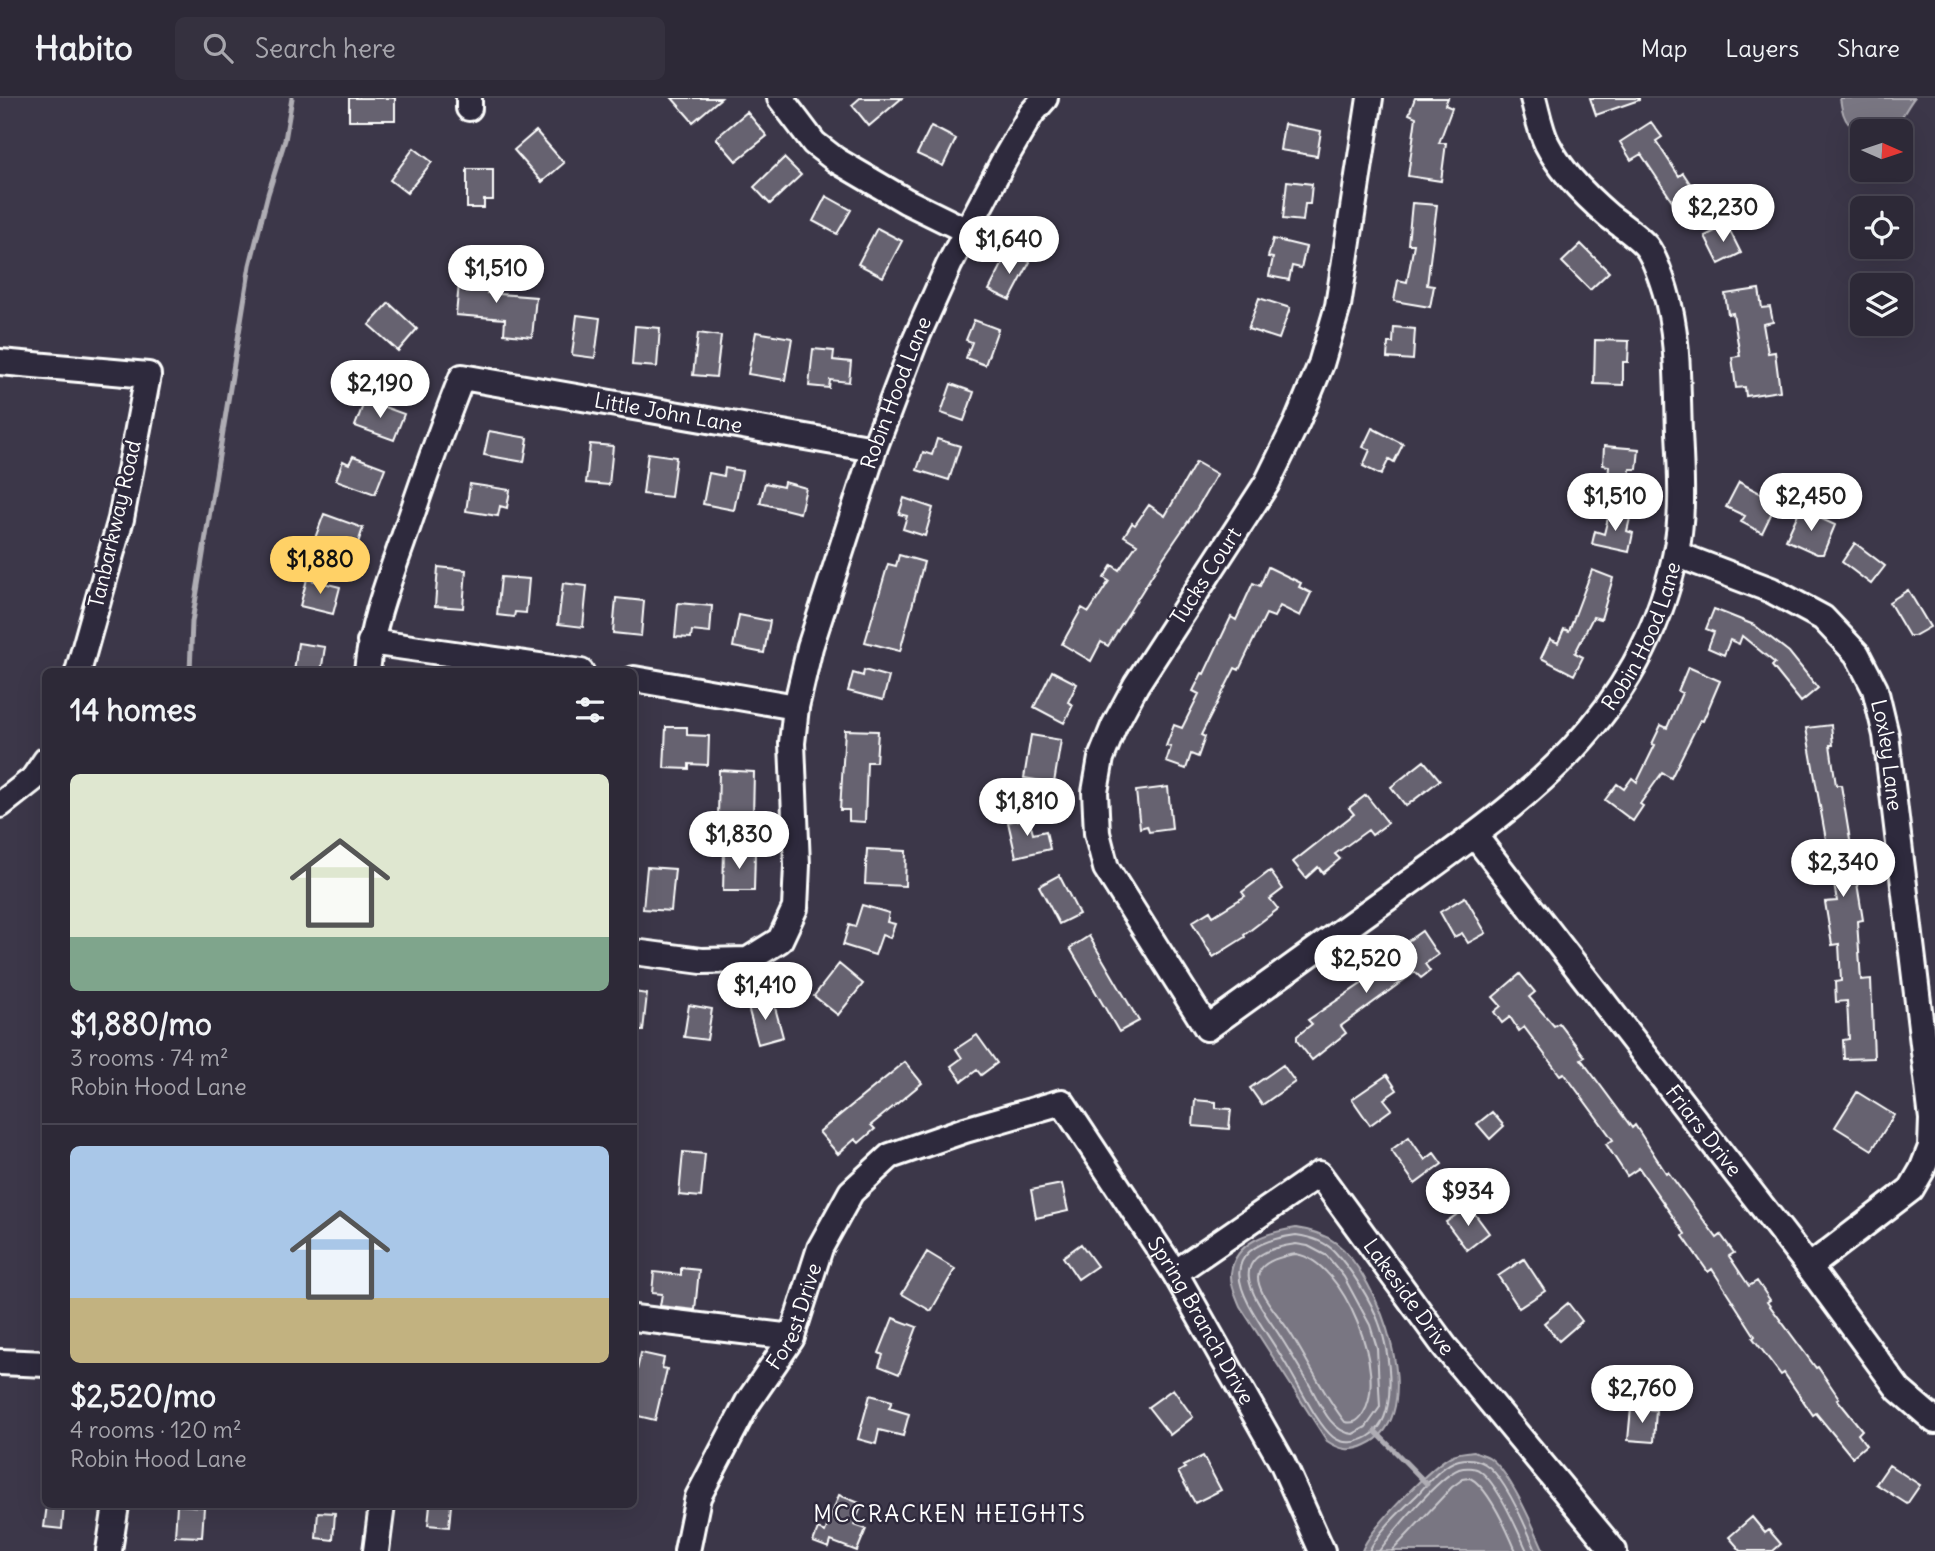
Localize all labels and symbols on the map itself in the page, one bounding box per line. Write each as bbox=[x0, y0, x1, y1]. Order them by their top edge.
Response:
north arrow bbox=[1850, 119, 1913, 182]
pin: $2,230 bbox=[1666, 184, 1780, 244]
pin: $1,640 bbox=[952, 216, 1066, 276]
pin: $1,510 bbox=[439, 246, 553, 305]
street label: Robin Hood Lane bbox=[854, 312, 937, 472]
pin: $2,190 bbox=[323, 360, 437, 420]
street label: Little John Lane bbox=[592, 386, 745, 439]
street label: Tanbarkway Road bbox=[82, 437, 147, 610]
pin: $1,510 bbox=[1558, 474, 1672, 533]
pin: $2,450 bbox=[1754, 474, 1868, 533]
street label: Tucks Court bbox=[1164, 522, 1247, 630]
pin: $1,880 bbox=[263, 536, 377, 596]
street label: Robin Hood Lane bbox=[1595, 559, 1686, 716]
street label: Loxley Lane bbox=[1865, 697, 1909, 813]
pin: $1,810 bbox=[970, 778, 1084, 838]
pin: $1,830 bbox=[682, 812, 796, 871]
pin: $2,340 bbox=[1786, 840, 1900, 899]
pin: $2,520 bbox=[1309, 936, 1423, 995]
pin: $1,410 bbox=[708, 962, 822, 1022]
street label: Friars Drive bbox=[1660, 1079, 1748, 1182]
pin: $934 bbox=[1427, 1168, 1509, 1228]
street label: Spring Branch Drive bbox=[1142, 1232, 1261, 1409]
street label: Lakeside Drive bbox=[1358, 1233, 1460, 1361]
street label: Forest Drive bbox=[760, 1260, 827, 1375]
pin: $2,760 bbox=[1585, 1366, 1699, 1425]
district label: MCCRACKEN HEIGHTS bbox=[813, 1499, 1087, 1528]

